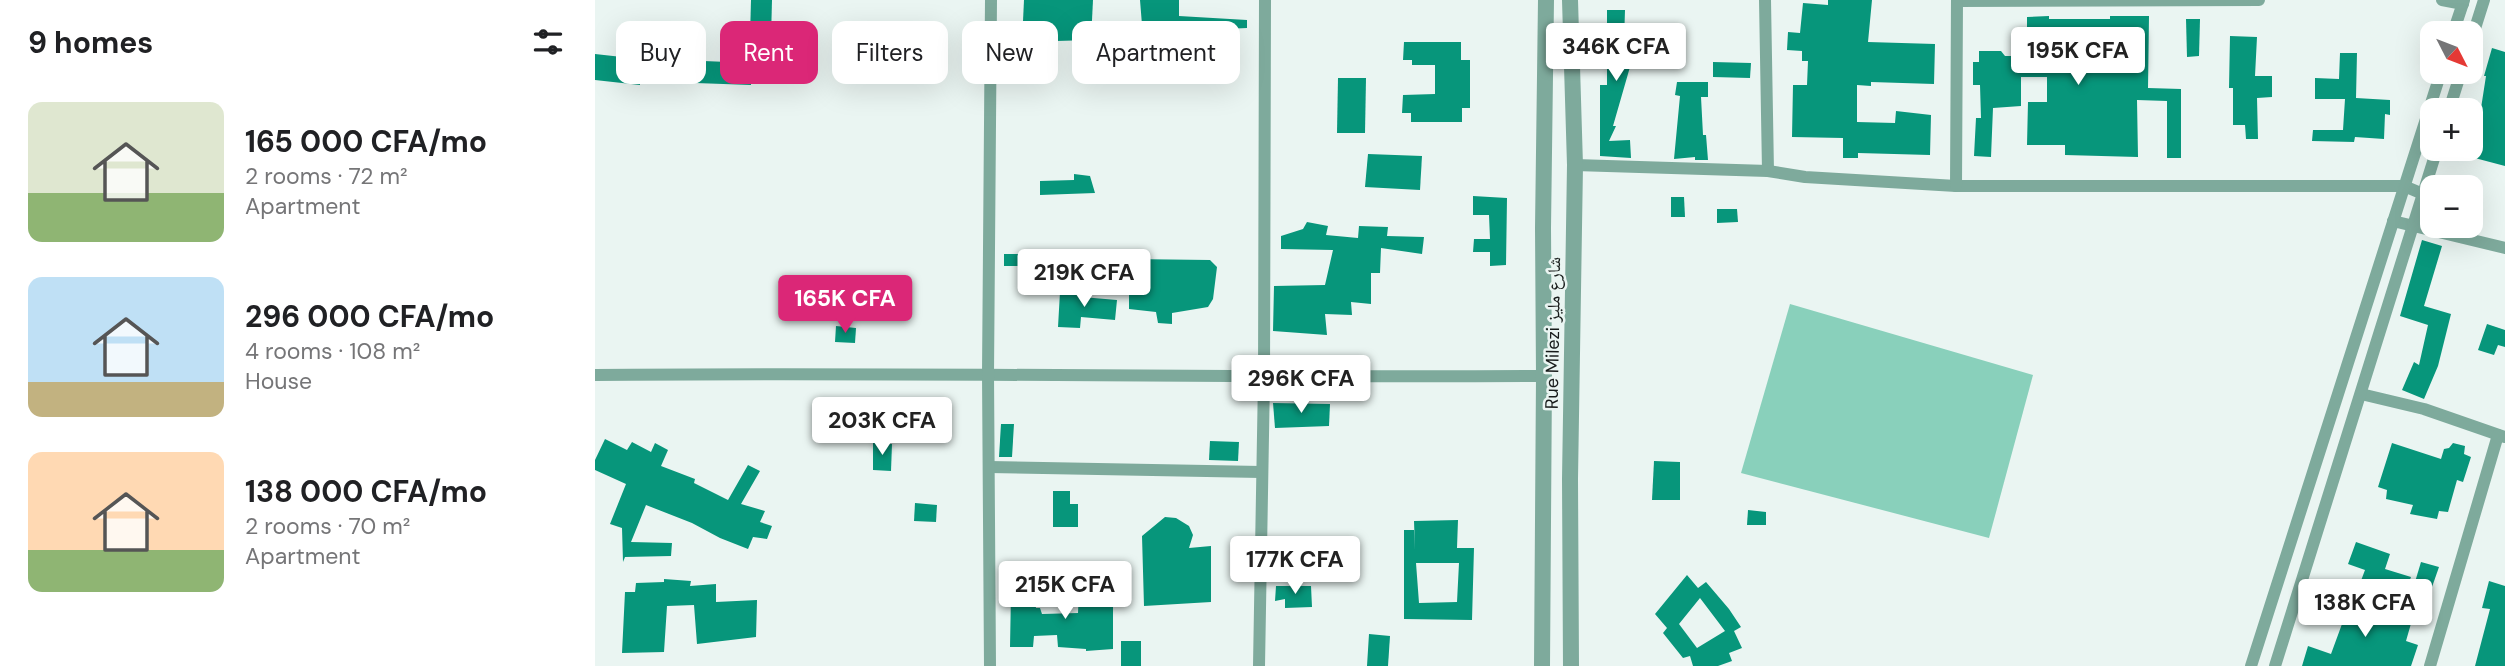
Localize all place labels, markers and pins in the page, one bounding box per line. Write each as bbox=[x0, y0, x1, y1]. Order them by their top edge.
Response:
pin: 346K CFA bbox=[1544, 24, 1688, 83]
pin: 195K CFA bbox=[2006, 28, 2150, 87]
pin: 219K CFA bbox=[1012, 250, 1156, 309]
pin: 165K CFA bbox=[773, 276, 917, 335]
pin: 296K CFA bbox=[1229, 356, 1373, 415]
pin: 203K CFA bbox=[810, 398, 954, 457]
pin: 177K CFA bbox=[1223, 536, 1367, 596]
pin: 215K CFA bbox=[993, 562, 1137, 621]
pin: 138K CFA bbox=[2293, 580, 2437, 639]

